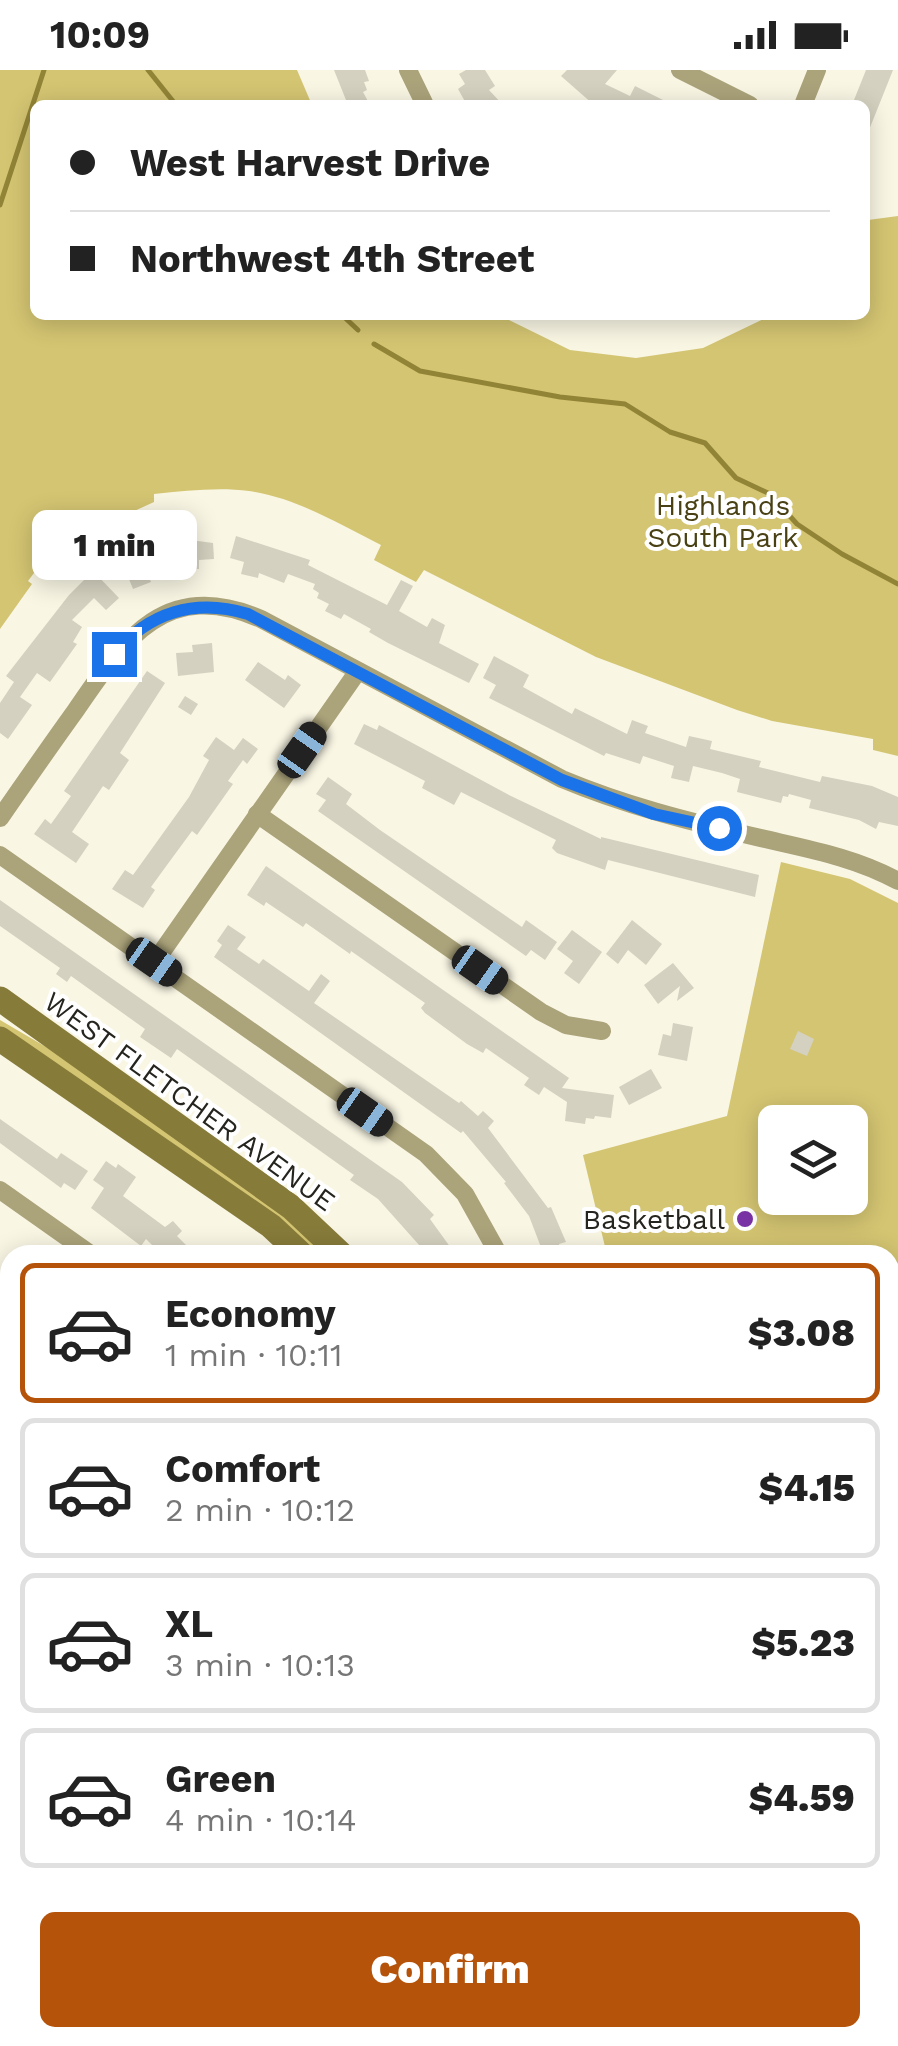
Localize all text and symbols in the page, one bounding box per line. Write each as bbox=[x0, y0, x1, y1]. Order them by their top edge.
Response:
text: 10:09 bbox=[50, 13, 150, 57]
text: West Harvest Drive bbox=[130, 141, 490, 185]
text: Northwest 4th Street bbox=[130, 237, 534, 281]
park label: Highlands South Park bbox=[648, 489, 799, 554]
callout: 1 min bbox=[32, 509, 196, 579]
text: 1 min bbox=[73, 526, 156, 564]
route end bbox=[92, 632, 137, 677]
car bbox=[273, 717, 331, 783]
route start bbox=[697, 806, 742, 851]
car bbox=[121, 933, 187, 991]
car bbox=[447, 941, 513, 999]
street label: WEST FLETCHER AVENUE bbox=[38, 985, 342, 1218]
car bbox=[332, 1083, 398, 1141]
map controls bbox=[758, 1105, 868, 1215]
button: layers bbox=[758, 1105, 868, 1215]
place label: Basketball bbox=[583, 1203, 725, 1236]
marker: Basketball bbox=[734, 1208, 756, 1230]
icon: car bbox=[45, 1288, 135, 1378]
text: Economy bbox=[165, 1292, 336, 1336]
text: $3.08 bbox=[748, 1311, 855, 1355]
text: 1 min · 10:11 bbox=[165, 1336, 342, 1374]
icon: car bbox=[45, 1443, 135, 1533]
text: Comfort bbox=[165, 1447, 320, 1491]
text: $4.15 bbox=[759, 1466, 855, 1510]
text: 2 min · 10:12 bbox=[165, 1491, 355, 1529]
icon: car bbox=[45, 1598, 135, 1688]
text: XL bbox=[165, 1602, 213, 1646]
text: $5.23 bbox=[751, 1621, 855, 1665]
text: 3 min · 10:13 bbox=[165, 1646, 355, 1684]
icon: car bbox=[45, 1753, 135, 1843]
text: Green bbox=[165, 1757, 276, 1801]
text: $4.59 bbox=[749, 1776, 855, 1820]
text: 4 min · 10:14 bbox=[165, 1801, 357, 1839]
button: Confirm bbox=[40, 1912, 860, 2027]

